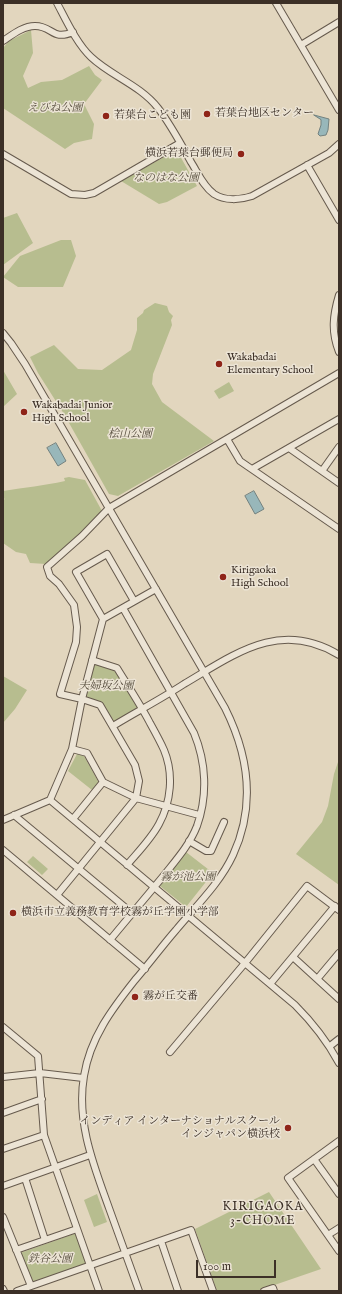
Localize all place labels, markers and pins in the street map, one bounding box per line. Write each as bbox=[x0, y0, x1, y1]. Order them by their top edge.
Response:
place label: 若葉台地区センター bbox=[215, 107, 314, 121]
place label: 若葉台こども園 bbox=[114, 109, 191, 123]
marker: 若葉台地区センター bbox=[202, 109, 212, 119]
marker: 若葉台こども園 bbox=[101, 111, 111, 121]
place label: 横浜若葉台郵便局 bbox=[145, 147, 233, 161]
marker: 横浜若葉台郵便局 bbox=[236, 149, 246, 159]
place label: Wakabadai Elementary School bbox=[227, 351, 313, 377]
marker: Wakabadai Elementary School bbox=[214, 359, 224, 369]
place label: Wakabadai Junior High School bbox=[32, 399, 112, 425]
marker: Wakabadai Junior High School bbox=[19, 407, 29, 417]
place label: Kirigaoka High School bbox=[231, 564, 289, 590]
marker: Kirigaoka High School bbox=[218, 572, 228, 582]
place label: 横浜市立義務教育学校霧が丘学園小学部 bbox=[21, 906, 219, 920]
marker: 横浜市立義務教育学校霧が丘学園小学部 bbox=[8, 908, 18, 918]
place label: 霧が丘交番 bbox=[143, 990, 198, 1004]
marker: 霧が丘交番 bbox=[130, 992, 140, 1002]
place label: インディア インターナショナルスクール インジャパン横浜校 bbox=[80, 1115, 280, 1141]
marker: インディア インターナショナルスクール インジャパン横浜校 bbox=[283, 1123, 293, 1133]

